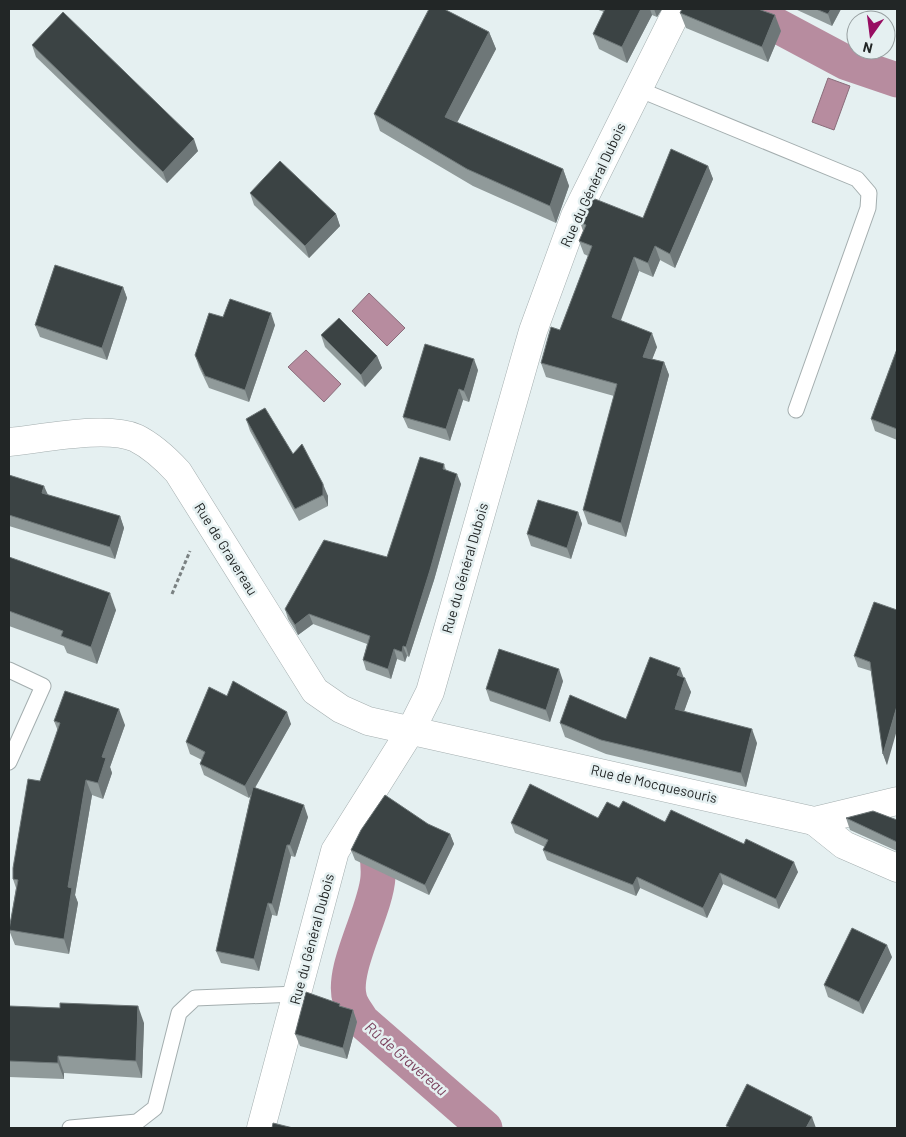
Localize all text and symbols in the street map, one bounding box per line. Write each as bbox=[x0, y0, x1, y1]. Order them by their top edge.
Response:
north arrow bbox=[846, 10, 896, 60]
text: N bbox=[861, 39, 874, 57]
street label: Rue du Général Dubois bbox=[556, 120, 629, 250]
street label: Rue de Gravereau bbox=[191, 499, 262, 598]
street label: Rue du Général Dubois bbox=[438, 500, 491, 635]
street label: Rue de Mocquesouris bbox=[589, 761, 719, 806]
street label: Rue du Général Dubois bbox=[286, 871, 337, 1006]
water label: Rû de Gravereau bbox=[362, 1018, 452, 1099]

